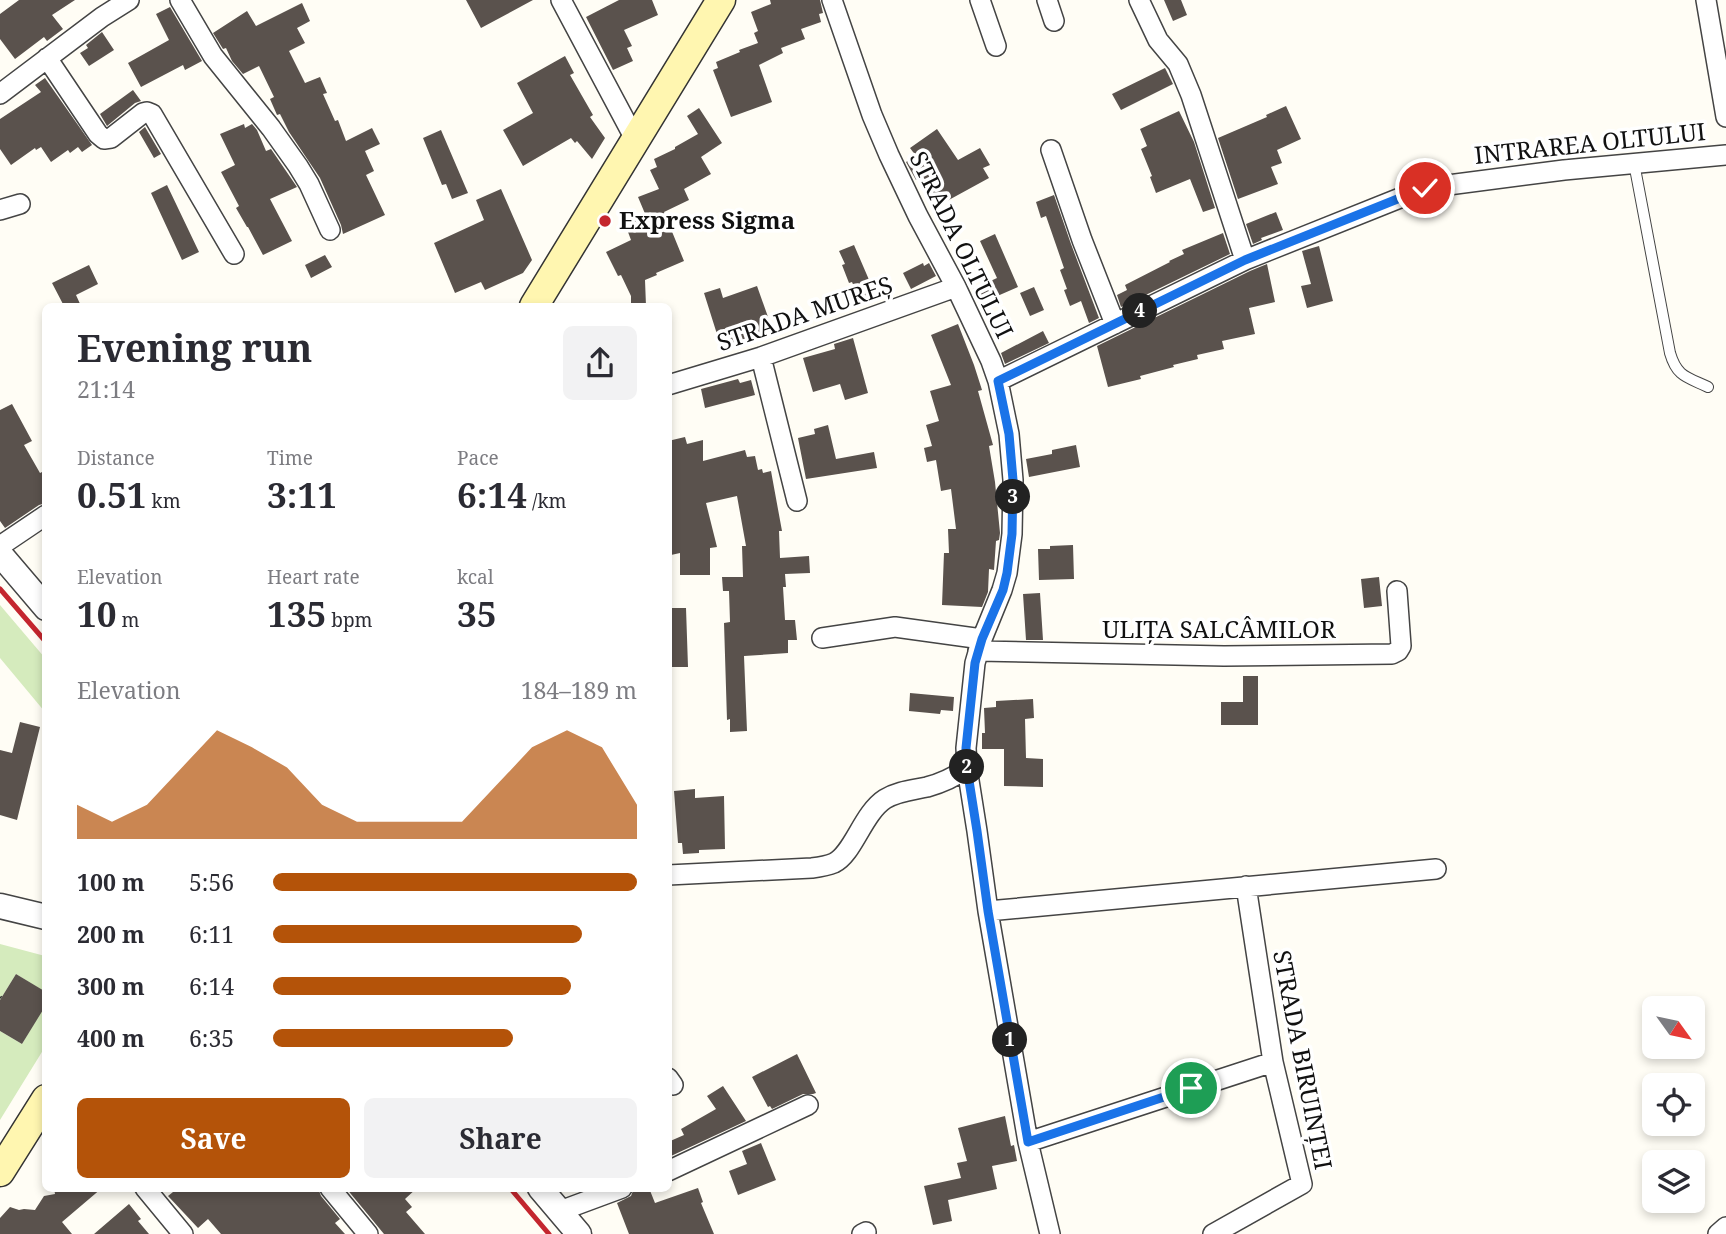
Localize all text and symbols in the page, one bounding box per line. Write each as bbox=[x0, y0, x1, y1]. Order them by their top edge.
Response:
street label: INTRAREA OLTULUI bbox=[1473, 114, 1707, 171]
street label: STRADA OLTULUI bbox=[903, 145, 1022, 343]
pin bbox=[1395, 158, 1455, 218]
icon: check bbox=[1406, 169, 1444, 207]
place label: Express Sigma bbox=[619, 203, 795, 236]
marker: Express Sigma bbox=[597, 213, 613, 229]
street label: STRADA MUREȘ bbox=[712, 267, 897, 358]
pin: 4 bbox=[1122, 294, 1158, 328]
text: 4 bbox=[1134, 297, 1145, 323]
text: Evening run bbox=[77, 321, 312, 373]
button: share bbox=[563, 326, 637, 400]
text: 21:14 bbox=[77, 373, 135, 405]
text: Distance bbox=[77, 445, 155, 471]
text: Time bbox=[267, 445, 313, 471]
text: Pace bbox=[457, 445, 499, 471]
text: 0.51 bbox=[77, 471, 147, 518]
text: 3:11 bbox=[267, 471, 337, 518]
text: 6:14 bbox=[457, 471, 527, 518]
pin: 3 bbox=[996, 480, 1030, 514]
text: 3 bbox=[1007, 483, 1018, 509]
text: km bbox=[147, 488, 181, 514]
text: /km bbox=[527, 488, 566, 514]
text: Elevation bbox=[77, 564, 163, 590]
text: Heart rate bbox=[267, 564, 360, 590]
text: kcal bbox=[457, 564, 494, 590]
text: 10 bbox=[77, 590, 117, 637]
text: 135 bbox=[267, 590, 326, 637]
text: 35 bbox=[457, 590, 497, 637]
text: m bbox=[117, 607, 139, 633]
text: bpm bbox=[326, 607, 373, 633]
street label: ULIȚA SALCÂMILOR bbox=[1102, 612, 1336, 645]
text: Elevation bbox=[77, 674, 181, 706]
text: 184–189 m bbox=[521, 674, 637, 706]
pin: 2 bbox=[950, 750, 984, 784]
text: 2 bbox=[961, 753, 972, 779]
text: 100 m bbox=[77, 866, 145, 898]
text: 5:56 bbox=[189, 866, 234, 898]
text: 200 m bbox=[77, 918, 145, 950]
text: 6:11 bbox=[189, 918, 234, 950]
street label: STRADA BIRUINȚEI bbox=[1266, 947, 1341, 1172]
text: 300 m bbox=[77, 970, 145, 1002]
text: 6:14 bbox=[189, 970, 234, 1002]
north arrow bbox=[1642, 996, 1704, 1059]
map controls bbox=[1642, 996, 1705, 1213]
text: 400 m bbox=[77, 1022, 145, 1054]
text: 6:35 bbox=[189, 1022, 234, 1054]
pin: 1 bbox=[992, 1023, 1028, 1058]
text: 1 bbox=[1004, 1026, 1015, 1052]
pin bbox=[1161, 1058, 1221, 1118]
icon: arrive bbox=[1172, 1069, 1210, 1107]
button: locate bbox=[1642, 1073, 1705, 1136]
button: Save bbox=[77, 1098, 350, 1178]
button: Share bbox=[364, 1098, 637, 1178]
button: layers bbox=[1642, 1150, 1705, 1213]

